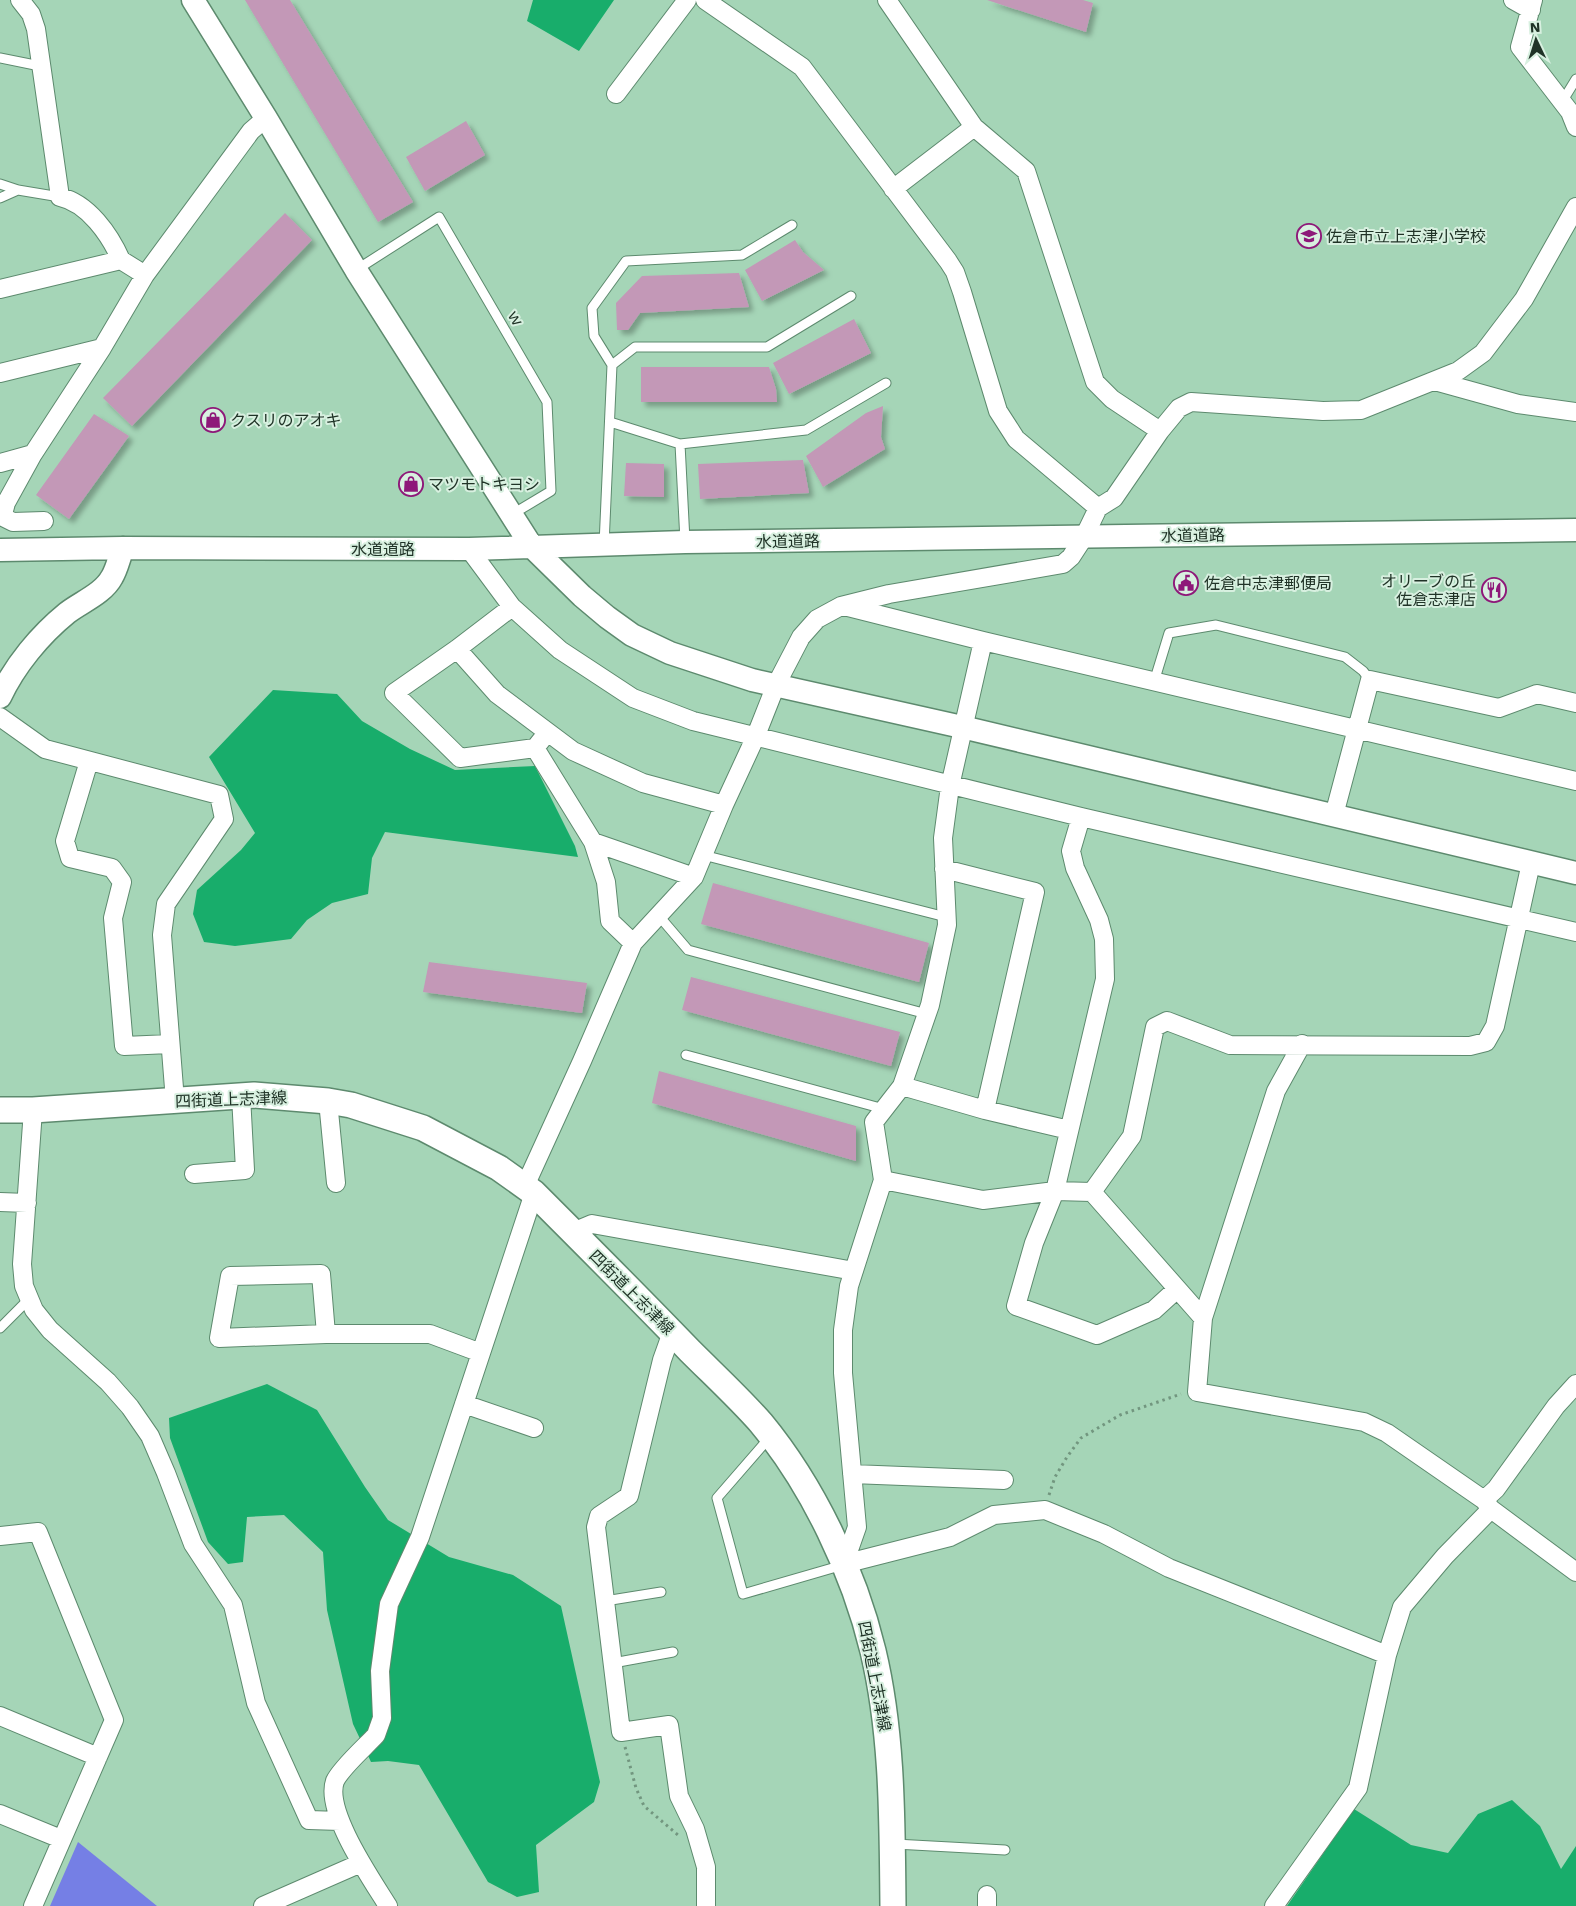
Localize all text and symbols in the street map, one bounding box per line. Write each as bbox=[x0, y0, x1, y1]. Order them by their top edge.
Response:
north arrow bbox=[1511, 15, 1561, 65]
text: N bbox=[1529, 19, 1541, 35]
school or university icon: 佐倉市立上志津小学校 bbox=[1296, 223, 1322, 249]
place label: 佐倉市立上志津小学校 bbox=[1326, 227, 1486, 246]
street label: ｗ bbox=[503, 307, 528, 330]
shop icon: クスリのアオキ bbox=[200, 407, 226, 433]
place label: クスリのアオキ bbox=[230, 411, 342, 430]
shop icon: マツモトキヨシ bbox=[398, 471, 424, 497]
place label: マツモトキヨシ bbox=[428, 475, 540, 494]
street label: 水道道路 bbox=[1161, 525, 1225, 546]
street label: 水道道路 bbox=[756, 531, 820, 552]
street label: 水道道路 bbox=[351, 540, 415, 559]
public building icon: 佐倉中志津郵便局 bbox=[1173, 570, 1199, 596]
place label: オリーブの丘 佐倉志津店 bbox=[1381, 572, 1476, 609]
place label: 佐倉中志津郵便局 bbox=[1204, 574, 1332, 593]
restaurant icon: オリーブの丘 佐倉志津店 bbox=[1481, 577, 1507, 603]
street label: 四街道上志津線 bbox=[175, 1088, 287, 1111]
street label: 四街道上志津線 bbox=[585, 1246, 678, 1339]
street label: 四街道上志津線 bbox=[854, 1619, 895, 1733]

